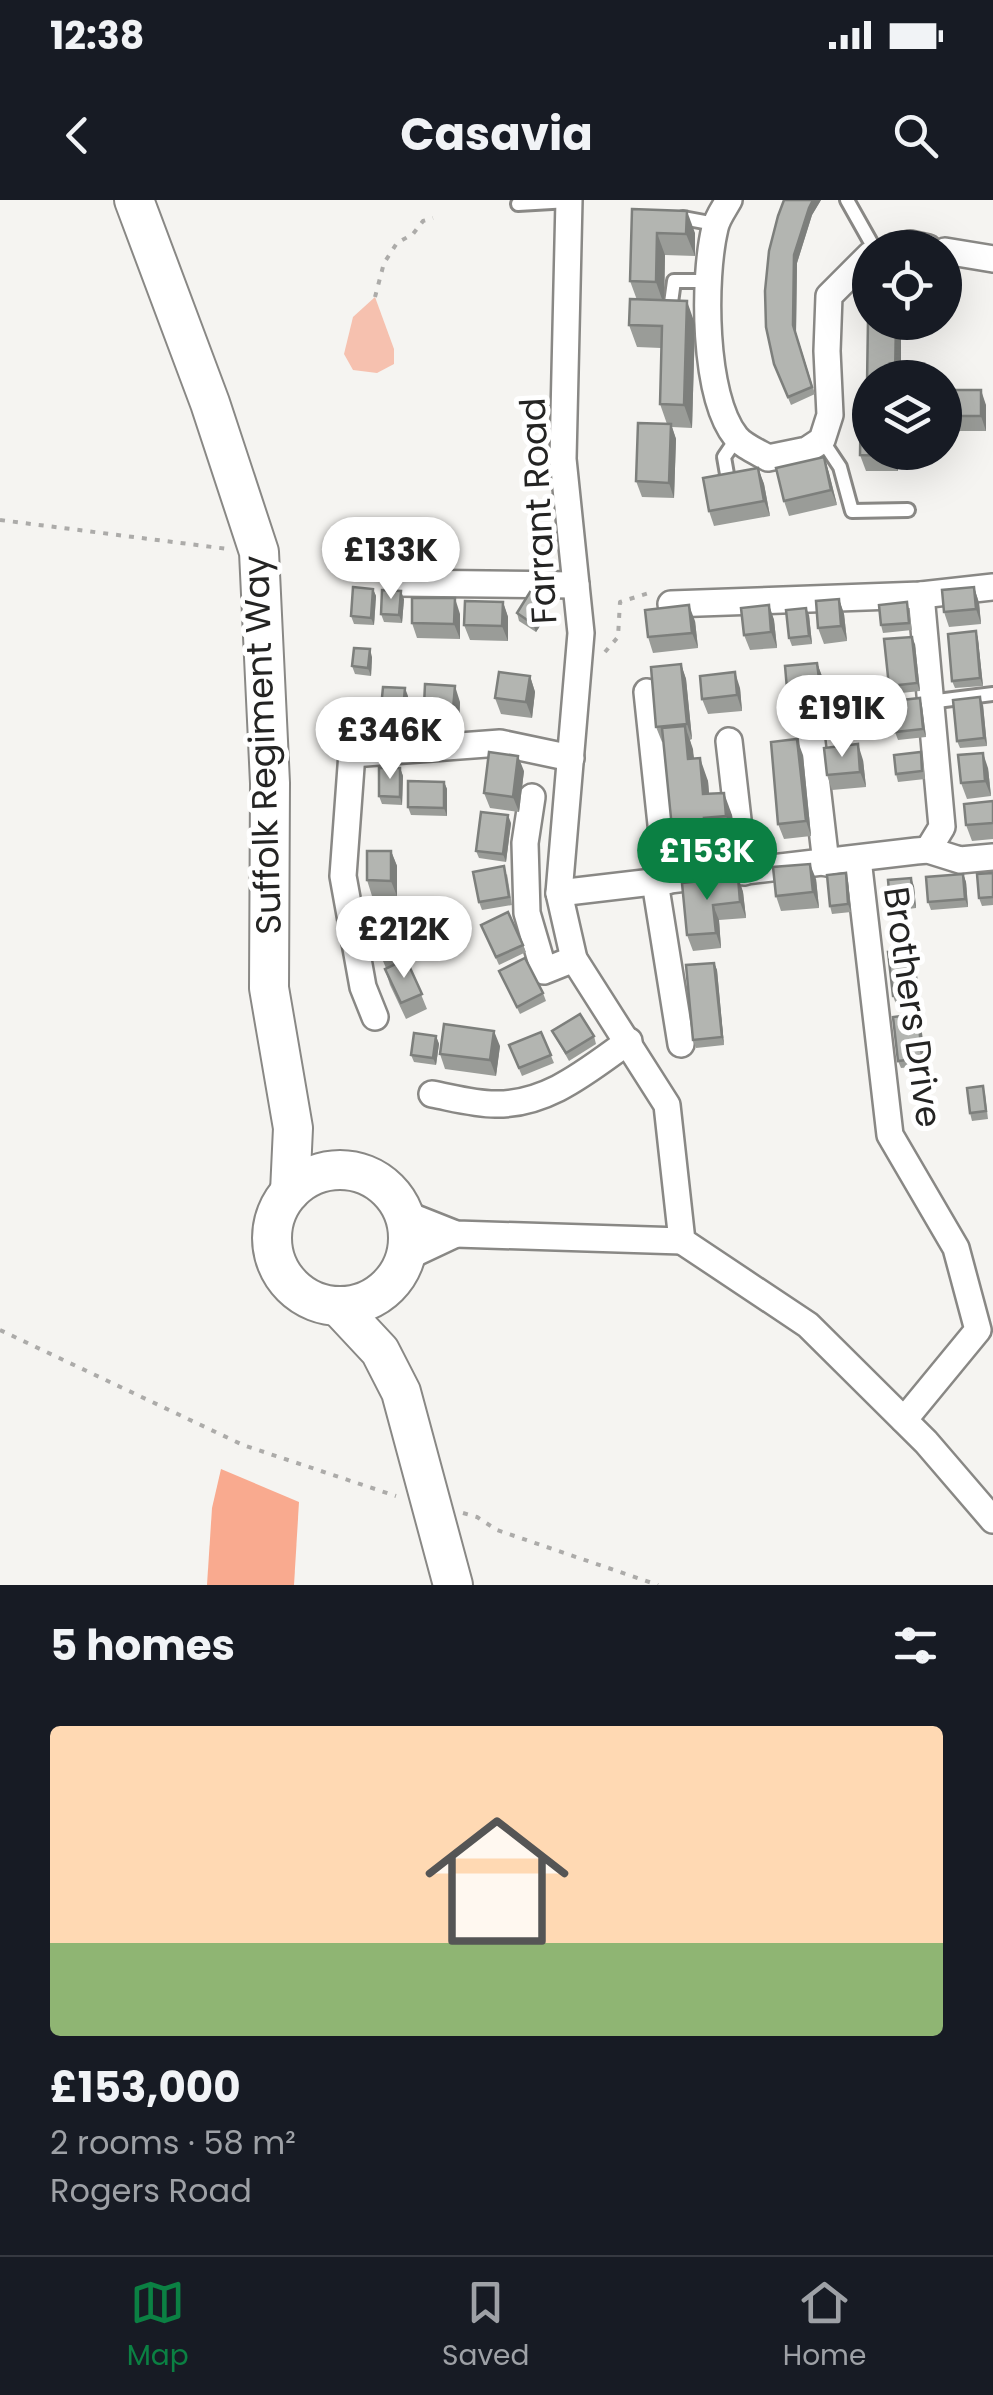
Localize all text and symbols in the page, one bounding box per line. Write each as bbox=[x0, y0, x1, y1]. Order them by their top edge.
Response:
text: 12:38 bbox=[50, 9, 144, 62]
text: Casavia bbox=[400, 103, 593, 166]
icon: back bbox=[50, 108, 105, 163]
icon: search bbox=[888, 108, 943, 163]
map controls bbox=[852, 230, 962, 470]
button: locate bbox=[852, 230, 962, 340]
button: layers bbox=[852, 360, 962, 470]
street label: Farrant Road bbox=[508, 397, 568, 625]
pin: £133K bbox=[321, 517, 461, 602]
text: £133K bbox=[344, 527, 438, 572]
street label: Suffolk Regiment Way bbox=[231, 554, 293, 935]
pin: £191K bbox=[772, 675, 912, 760]
text: £191K bbox=[798, 685, 886, 730]
pin: £346K bbox=[320, 697, 460, 782]
text: £346K bbox=[338, 707, 442, 752]
pin: £153K bbox=[637, 818, 777, 903]
text: £153K bbox=[659, 828, 755, 873]
street label: Brothers Drive bbox=[872, 884, 954, 1130]
pin: £212K bbox=[334, 896, 474, 981]
text: £212K bbox=[358, 906, 450, 951]
text: 5 homes bbox=[50, 1616, 235, 1675]
icon: filters bbox=[888, 1618, 943, 1673]
icon: home bbox=[407, 1791, 587, 1971]
text: £153,000 bbox=[50, 2058, 241, 2117]
text: 2 rooms · 58 m² bbox=[50, 2120, 296, 2165]
text: Rogers Road bbox=[50, 2168, 252, 2213]
tab: Map bbox=[127, 2275, 189, 2377]
tab: Saved bbox=[442, 2275, 529, 2377]
tab: Home bbox=[783, 2275, 866, 2377]

